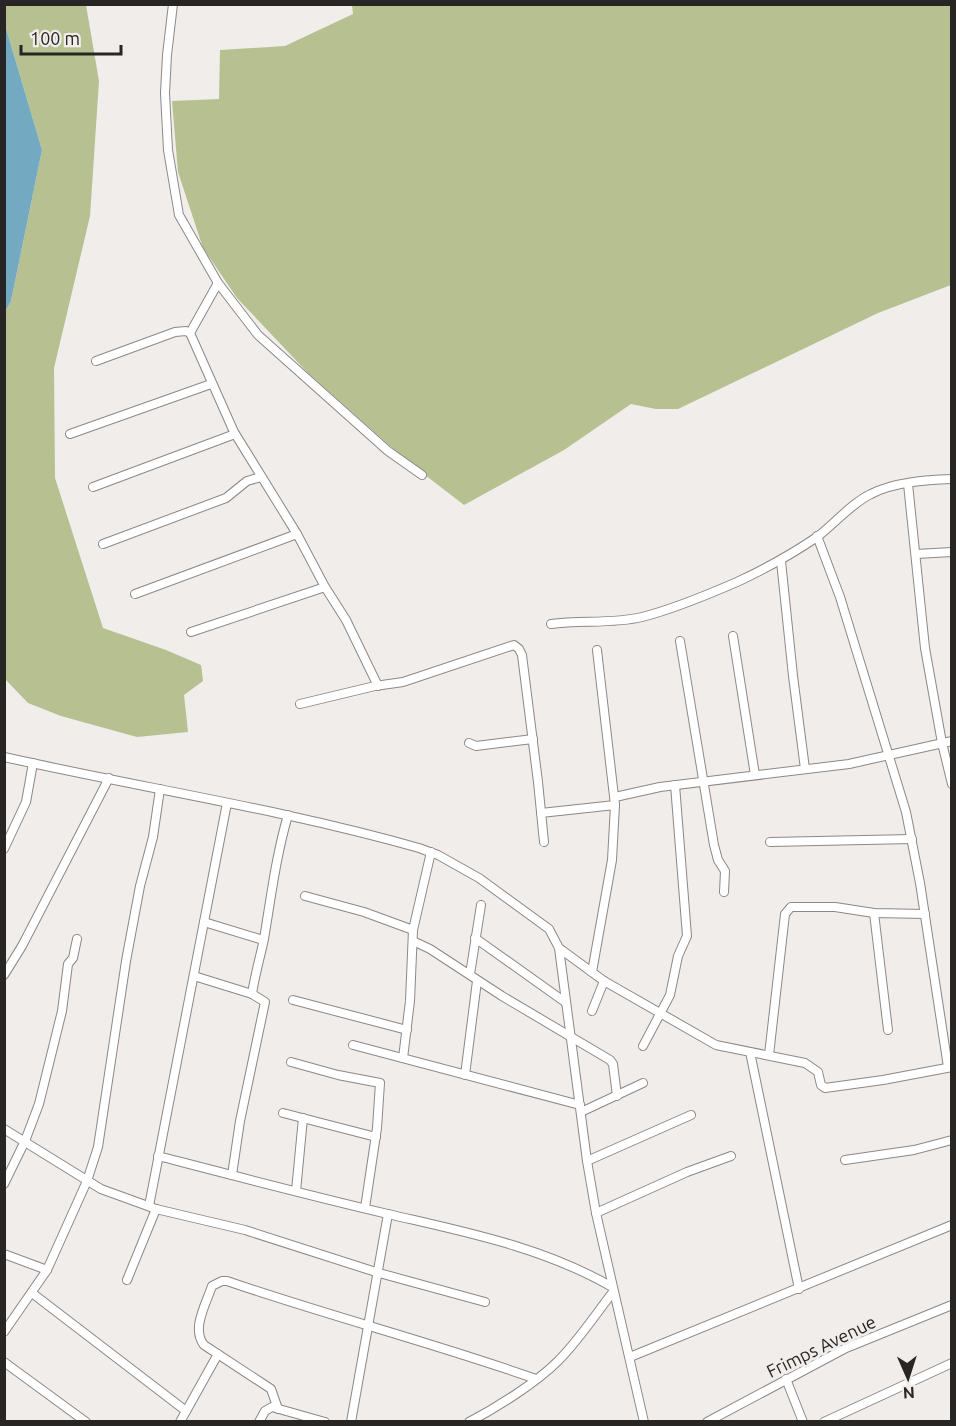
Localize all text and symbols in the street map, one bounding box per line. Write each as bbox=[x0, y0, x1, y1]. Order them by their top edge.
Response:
scale bar bbox=[21, 18, 122, 56]
text: 100 m bbox=[30, 28, 80, 48]
street label: Frimps Avenue bbox=[763, 1311, 879, 1381]
north arrow bbox=[878, 1348, 938, 1408]
text: N bbox=[902, 1384, 915, 1402]

